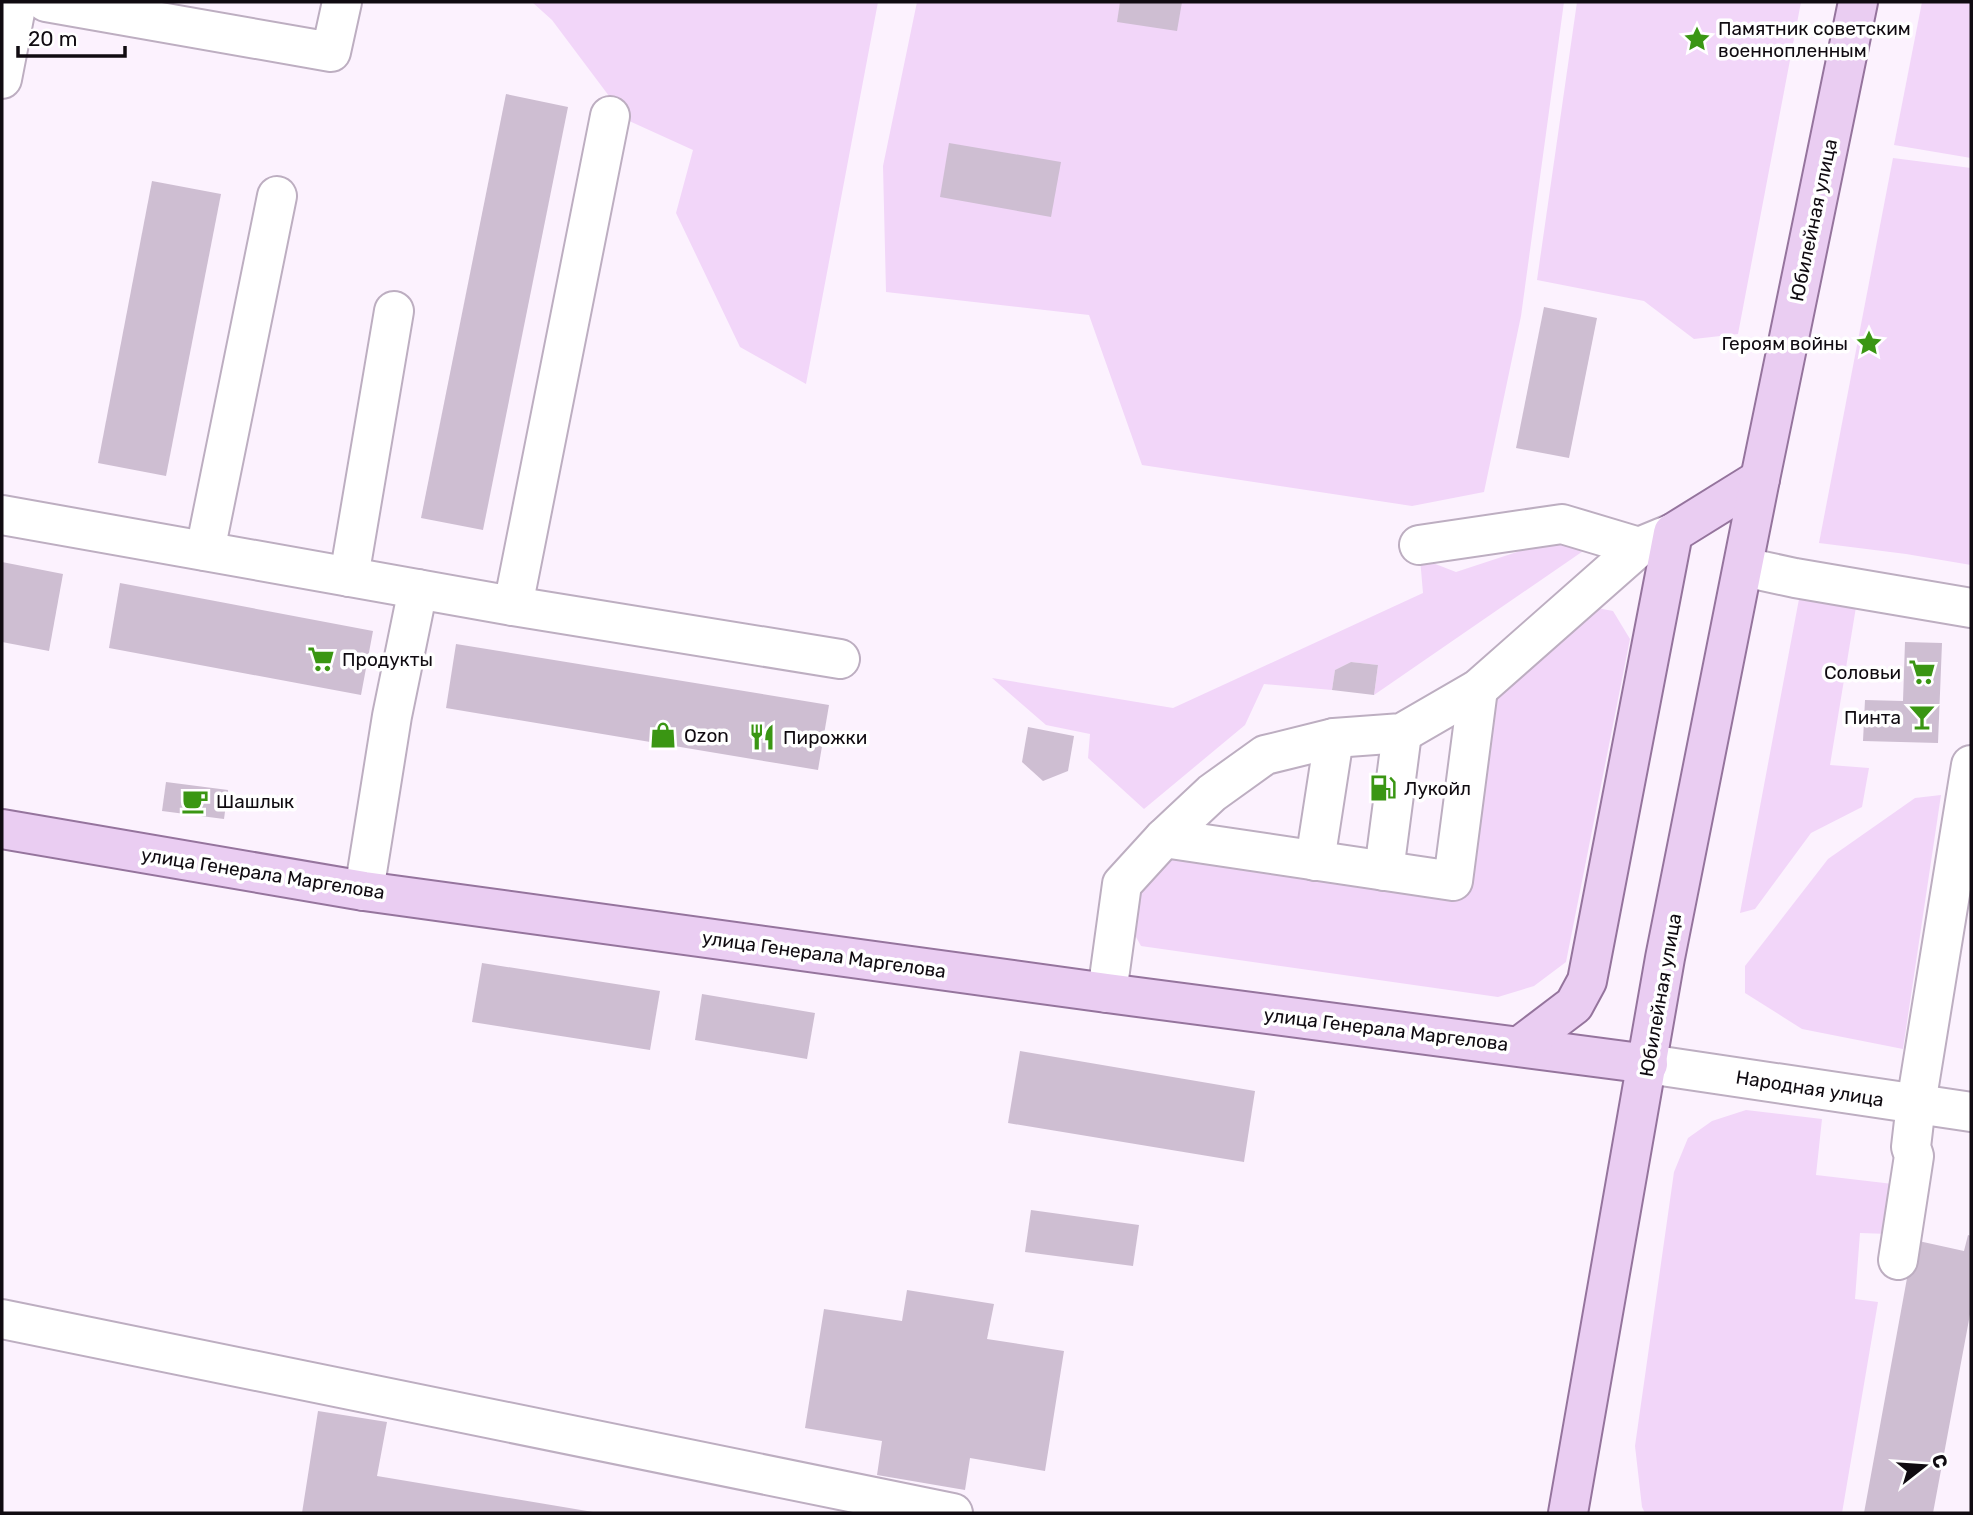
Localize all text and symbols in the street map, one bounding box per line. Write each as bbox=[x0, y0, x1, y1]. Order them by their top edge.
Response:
scale bar bbox=[18, 14, 124, 58]
place label: Памятник советским военнопленным bbox=[1718, 17, 1911, 62]
place icon: Памятник советским военнопленным bbox=[1682, 24, 1712, 54]
text: 20 m bbox=[28, 26, 77, 51]
street label: Юбилейная улица bbox=[1785, 137, 1842, 304]
place icon: Героям войны bbox=[1854, 328, 1884, 358]
place label: Героям войны bbox=[1721, 332, 1848, 355]
supermarket icon: Продукты bbox=[306, 644, 336, 674]
place label: Продукты bbox=[342, 648, 433, 671]
supermarket icon: Соловьи bbox=[1907, 657, 1937, 687]
place label: Соловьи bbox=[1824, 661, 1901, 684]
bar icon: Пинта bbox=[1907, 702, 1937, 732]
place label: Пинта bbox=[1844, 706, 1901, 729]
shop icon: Ozon bbox=[648, 720, 678, 750]
restaurant icon: Пирожки bbox=[747, 722, 777, 752]
place label: Ozon bbox=[684, 724, 729, 747]
place label: Пирожки bbox=[783, 726, 867, 749]
fuel station icon: Лукойл bbox=[1368, 773, 1398, 803]
place label: Лукойл bbox=[1404, 777, 1471, 800]
cafe icon: Шашлык bbox=[180, 786, 210, 816]
place label: Шашлык bbox=[216, 790, 294, 813]
street label: улица Генерала Маргелова bbox=[140, 843, 386, 904]
street label: Юбилейная улица bbox=[1635, 912, 1686, 1079]
street label: улица Генерала Маргелова bbox=[700, 926, 947, 983]
street label: улица Генерала Маргелова bbox=[1262, 1003, 1510, 1056]
street label: Народная улица bbox=[1734, 1065, 1886, 1112]
north arrow bbox=[1889, 1431, 1959, 1501]
text: С bbox=[1927, 1451, 1953, 1471]

